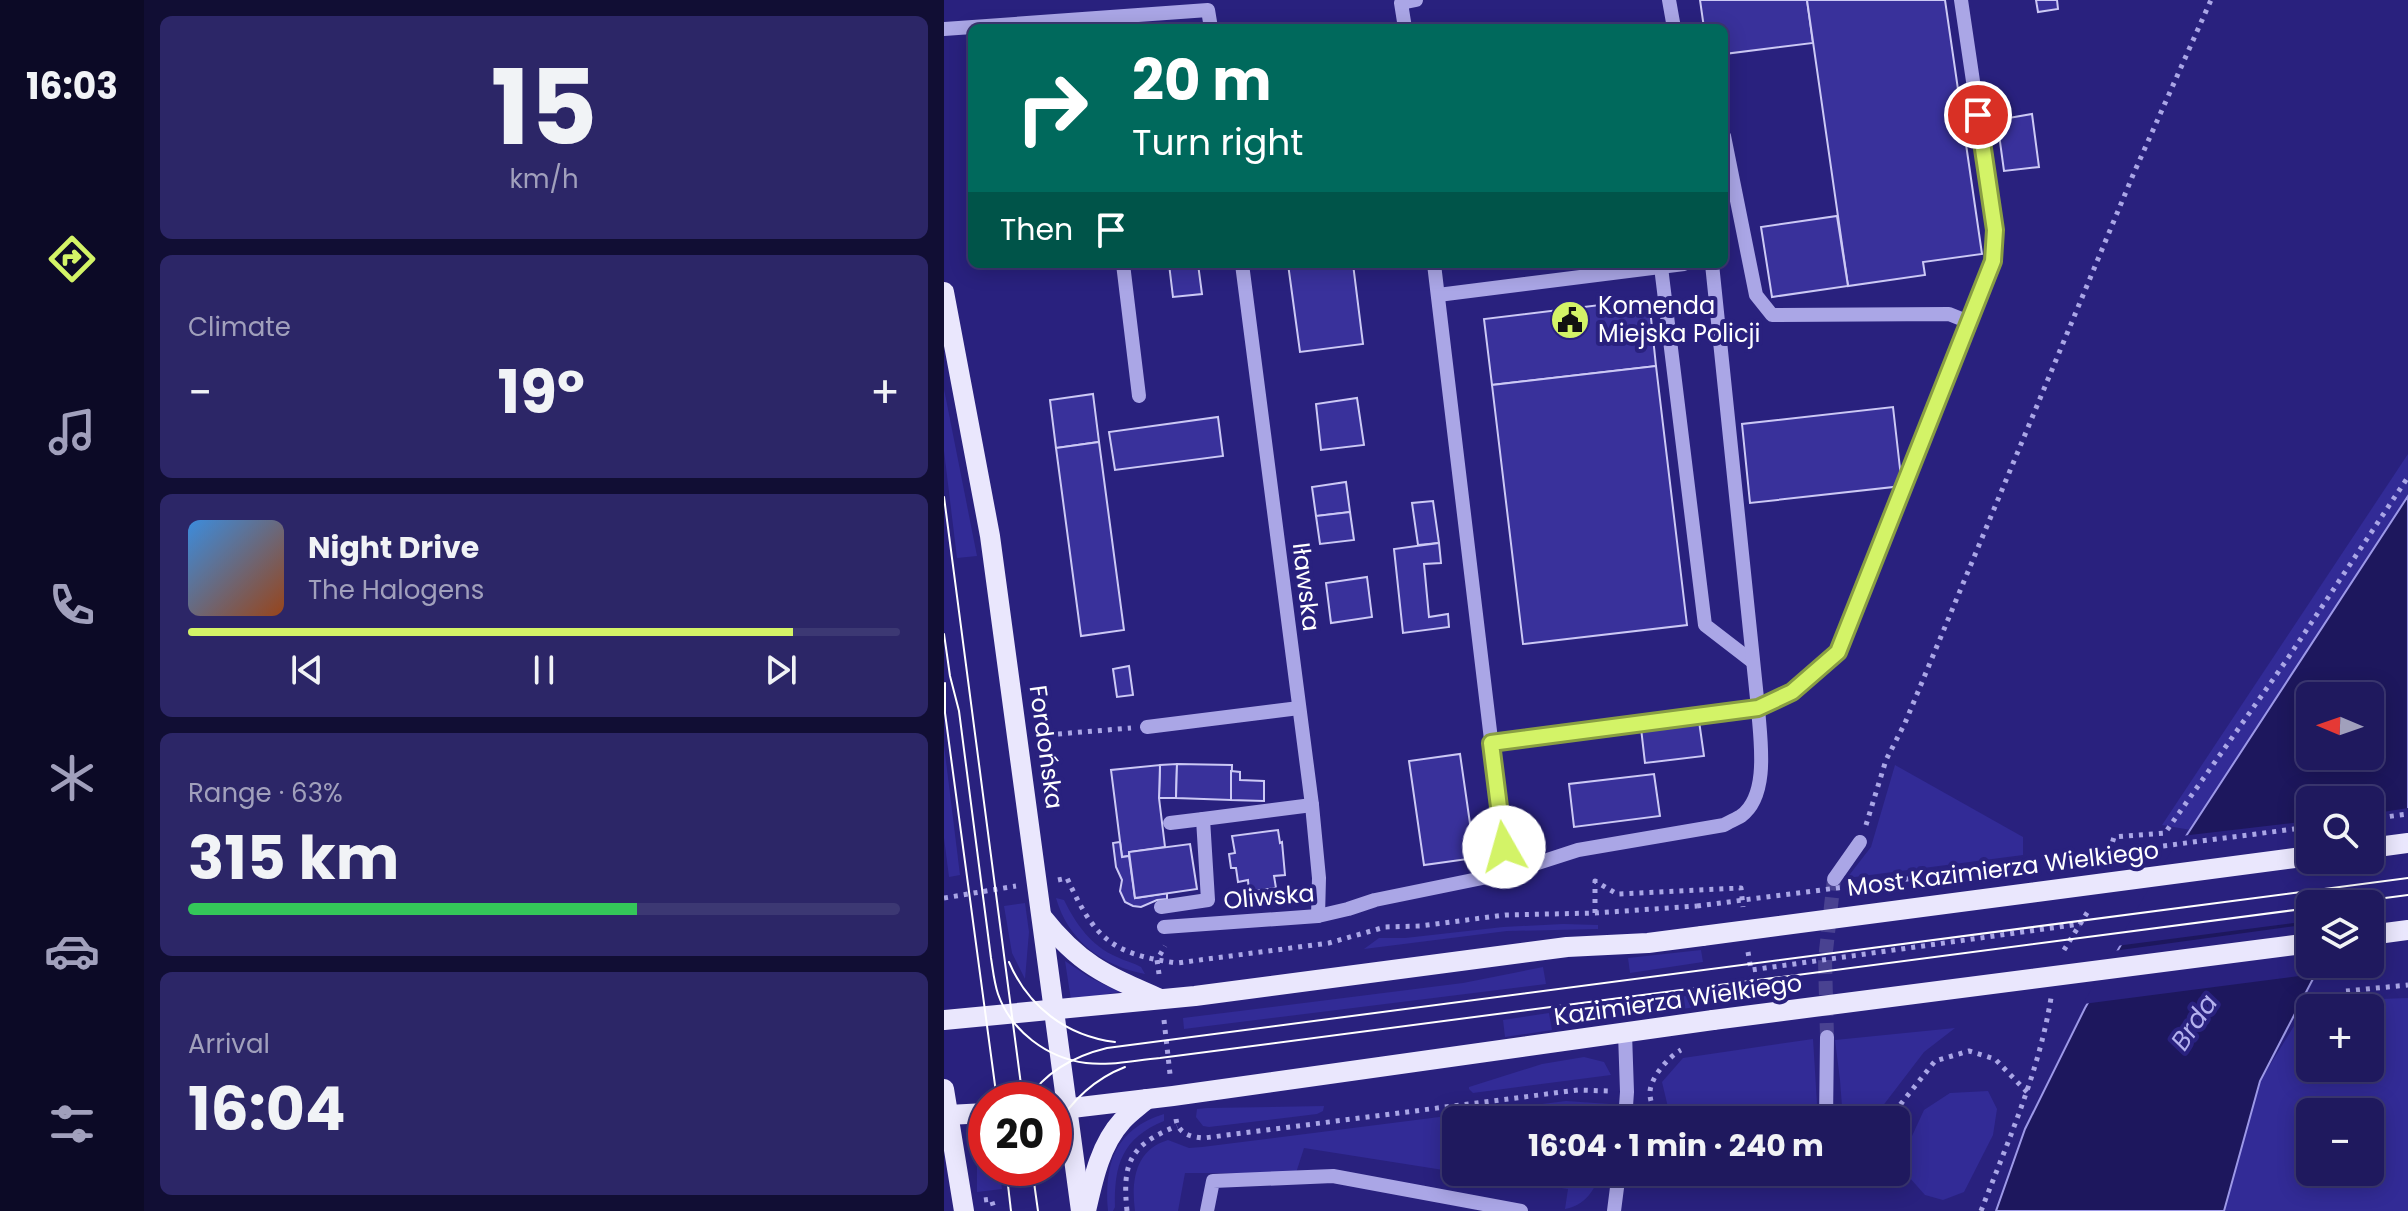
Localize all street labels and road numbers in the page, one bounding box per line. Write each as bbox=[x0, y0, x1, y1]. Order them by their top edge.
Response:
street label: Iławska bbox=[1285, 541, 1328, 633]
street label: Fordońska bbox=[1021, 683, 1071, 811]
street label: Most Kazimierza Wielkiego bbox=[1845, 833, 2161, 904]
street label: Oliwska bbox=[1222, 876, 1316, 917]
street label: Kazimierza Wielkiego bbox=[1552, 966, 1804, 1033]

